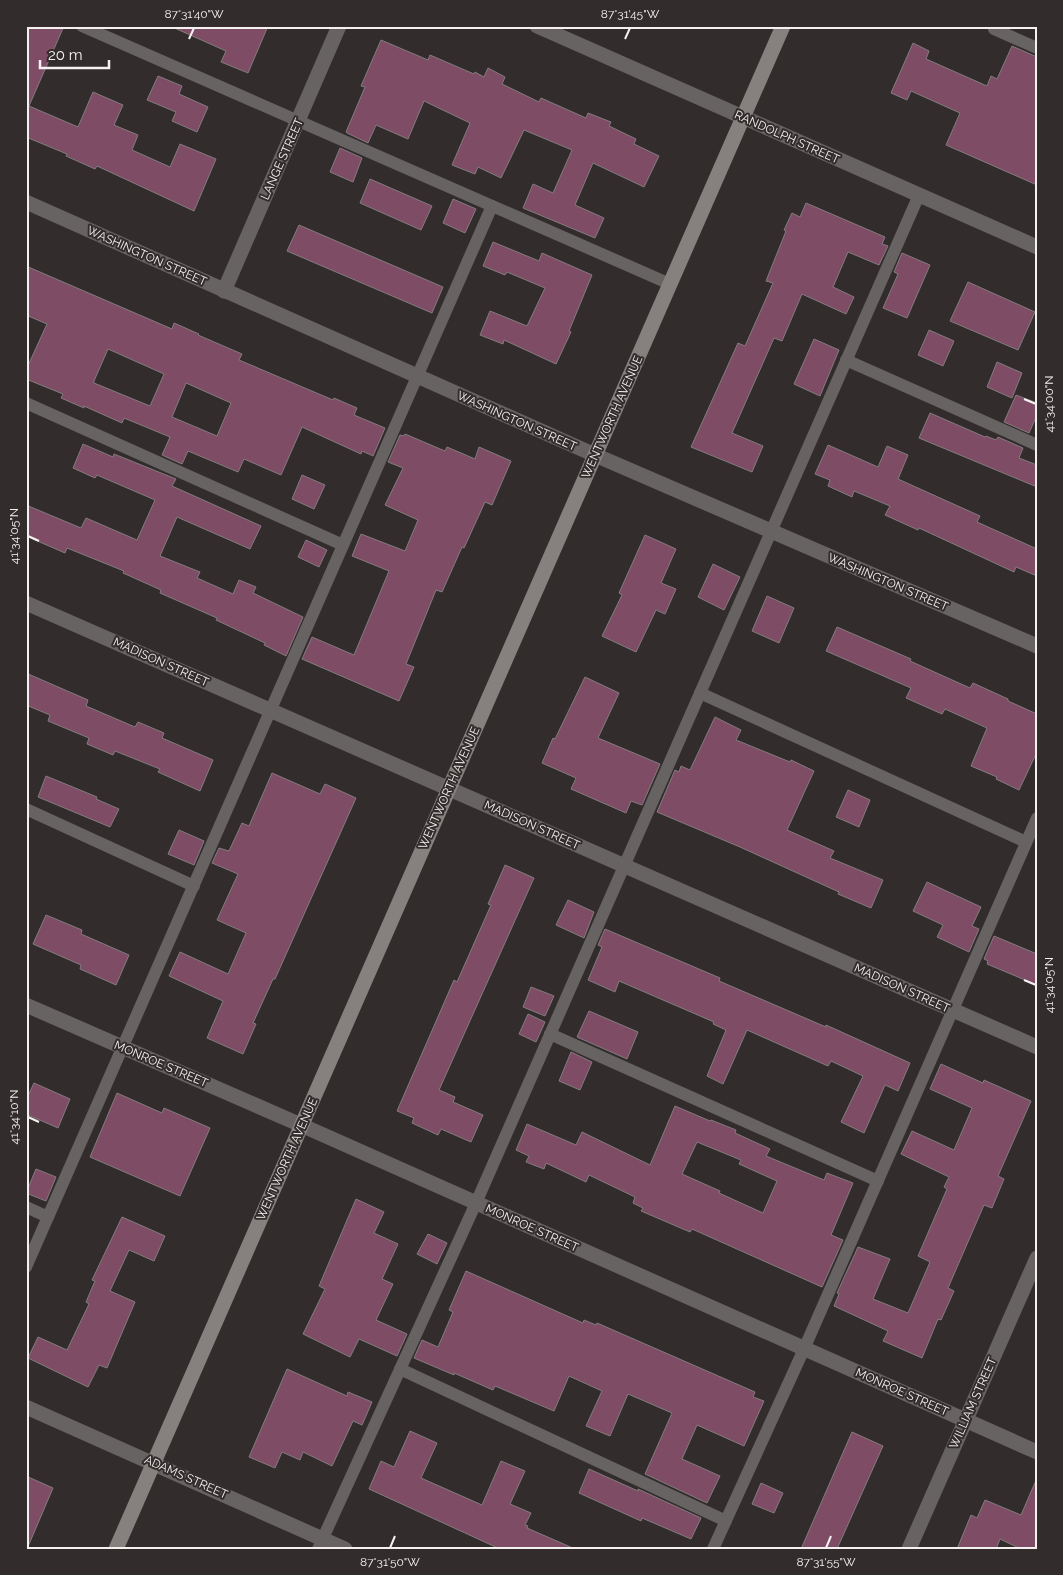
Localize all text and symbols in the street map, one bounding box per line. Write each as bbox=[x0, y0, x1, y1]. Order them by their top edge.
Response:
text: 87°31'40"W bbox=[164, 7, 224, 21]
text: 87°31'45"W bbox=[601, 7, 660, 21]
scale bar bbox=[40, 38, 109, 70]
text: 20 m bbox=[48, 46, 83, 64]
street label: RANDOLPH STREET bbox=[732, 108, 842, 167]
street label: LANGE STREET bbox=[258, 115, 307, 202]
street label: WASHINGTON STREET bbox=[85, 223, 210, 289]
street label: WENTWORTH AVENUE bbox=[579, 353, 645, 481]
text: 41°34'00"N bbox=[1042, 375, 1056, 433]
street label: WASHINGTON STREET bbox=[455, 388, 580, 454]
text: 41°34'05"N bbox=[7, 508, 21, 564]
street label: WASHINGTON STREET bbox=[826, 550, 951, 614]
street label: MADISON STREET bbox=[111, 635, 212, 690]
street label: WENTWORTH AVENUE bbox=[416, 724, 482, 852]
street label: MADISON STREET bbox=[482, 798, 583, 853]
text: 41°34'05"N bbox=[1042, 957, 1056, 1013]
street label: MADISON STREET bbox=[852, 961, 953, 1016]
street label: MONROE STREET bbox=[112, 1038, 211, 1090]
text: 41°34'10"N bbox=[7, 1090, 21, 1144]
street label: WENTWORTH AVENUE bbox=[254, 1095, 320, 1223]
street label: MONROE STREET bbox=[483, 1201, 581, 1255]
street label: WILLIAM STREET bbox=[947, 1355, 1000, 1451]
street label: MONROE STREET bbox=[853, 1365, 951, 1419]
street label: ADAMS STREET bbox=[142, 1452, 230, 1502]
text: 87°31'50"W bbox=[360, 1555, 420, 1569]
text: 87°31'55"W bbox=[796, 1555, 856, 1569]

